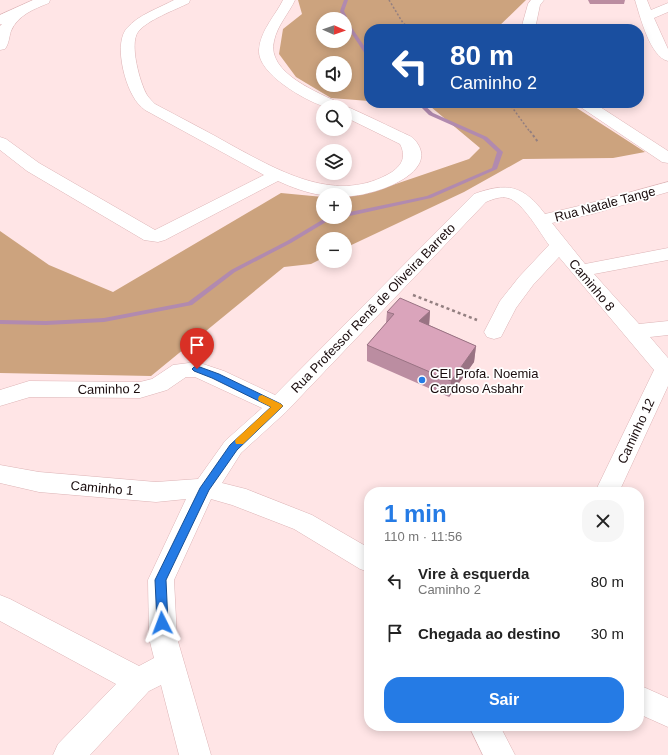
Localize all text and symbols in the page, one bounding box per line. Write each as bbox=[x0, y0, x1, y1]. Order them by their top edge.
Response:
north arrow bbox=[316, 12, 352, 48]
map controls bbox=[316, 12, 352, 268]
icon: left bbox=[384, 40, 436, 92]
text: 80 m bbox=[450, 40, 514, 71]
button: sound bbox=[316, 56, 352, 92]
text: Caminho 2 bbox=[450, 73, 537, 93]
button: search bbox=[316, 100, 352, 136]
button: layers bbox=[316, 144, 352, 180]
street label: Rua Natale Tange bbox=[553, 183, 657, 225]
button: + bbox=[316, 188, 352, 224]
street label: Rua Professor Renê de Oliveira Barreto bbox=[288, 220, 458, 396]
button: − bbox=[316, 232, 352, 268]
street label: Caminho 8 bbox=[566, 256, 618, 314]
pin bbox=[180, 328, 214, 369]
icon: arrive bbox=[186, 334, 208, 356]
place label: CEI Profa. Noemia Cardoso Asbahr bbox=[430, 366, 539, 396]
marker: CEI Profa. Noemia Cardoso Asbahr bbox=[417, 375, 427, 385]
street label: Caminho 2 bbox=[77, 381, 141, 397]
street label: Caminho 12 bbox=[614, 396, 658, 466]
street label: Caminho 1 bbox=[70, 478, 134, 498]
text: 1 min bbox=[384, 500, 447, 527]
button: close bbox=[582, 500, 624, 542]
text: 110 m · 11:56 bbox=[384, 529, 462, 544]
text: Vire à esquerda bbox=[418, 565, 529, 582]
icon: left bbox=[384, 570, 406, 592]
text: 80 m bbox=[591, 573, 624, 590]
text: Caminho 2 bbox=[418, 582, 481, 597]
position arrow bbox=[141, 602, 183, 644]
icon: arrive bbox=[384, 622, 406, 644]
text: Chegada ao destino bbox=[418, 625, 561, 642]
text: 30 m bbox=[591, 625, 624, 642]
button: Sair bbox=[384, 677, 624, 723]

